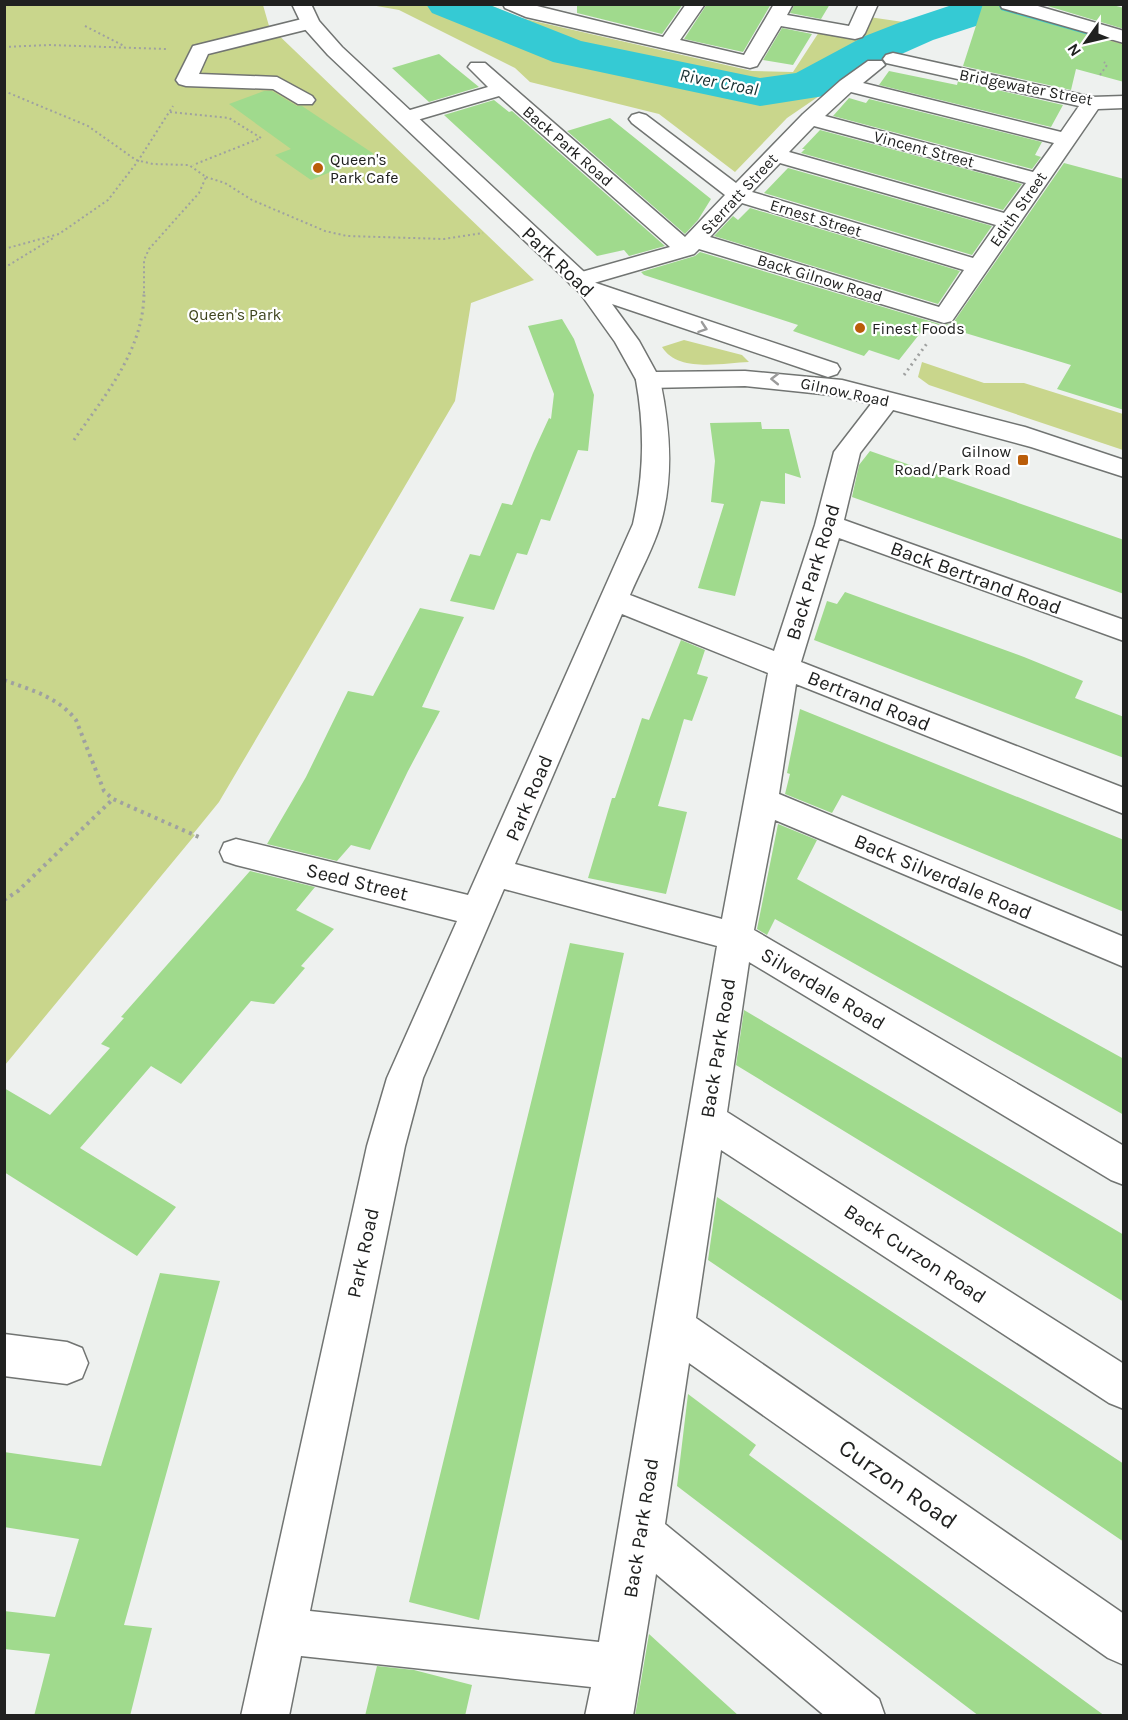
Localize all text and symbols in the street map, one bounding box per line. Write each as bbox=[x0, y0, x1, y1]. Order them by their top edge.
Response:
north arrow bbox=[1056, 12, 1116, 72]
text: N bbox=[1063, 40, 1085, 60]
water label: River Croal bbox=[678, 64, 761, 101]
street label: Bridgewater Street bbox=[958, 65, 1094, 109]
street label: Back Park Road bbox=[519, 102, 617, 190]
street label: Vincent Street bbox=[872, 126, 976, 172]
street label: Sterratt Street bbox=[697, 149, 781, 239]
place label: Queen's Park Cafe bbox=[330, 150, 399, 187]
marker: Queen's Park Cafe bbox=[311, 161, 325, 175]
street label: Edith Street bbox=[985, 168, 1051, 250]
street label: Ernest Street bbox=[768, 195, 864, 241]
street label: Park Road bbox=[517, 222, 599, 302]
street label: Back Gilnow Road bbox=[755, 250, 885, 306]
park label: Queen's Park bbox=[188, 305, 282, 324]
place label: Finest Foods bbox=[872, 319, 965, 338]
one-way arrow bbox=[697, 320, 708, 333]
marker: Finest Foods bbox=[853, 321, 867, 335]
one-way arrow bbox=[771, 373, 780, 386]
street label: Gilnow Road bbox=[799, 373, 891, 411]
place label: Gilnow Road/Park Road bbox=[894, 442, 1011, 479]
marker: Gilnow Road/Park Road bbox=[1016, 453, 1030, 467]
street label: Back Park Road bbox=[781, 501, 845, 643]
street label: Back Bertrand Road bbox=[887, 536, 1065, 620]
street label: Bertrand Road bbox=[804, 666, 934, 736]
street label: Park Road bbox=[501, 751, 557, 845]
street label: Back Silverdale Road bbox=[851, 829, 1035, 925]
street label: Seed Street bbox=[304, 858, 411, 906]
street label: Silverdale Road bbox=[757, 943, 889, 1035]
street label: Back Park Road bbox=[696, 976, 740, 1120]
street label: Back Curzon Road bbox=[840, 1200, 990, 1308]
street label: Park Road bbox=[342, 1206, 384, 1300]
street label: Curzon Road bbox=[834, 1433, 962, 1535]
street label: Back Park Road bbox=[619, 1456, 663, 1600]

